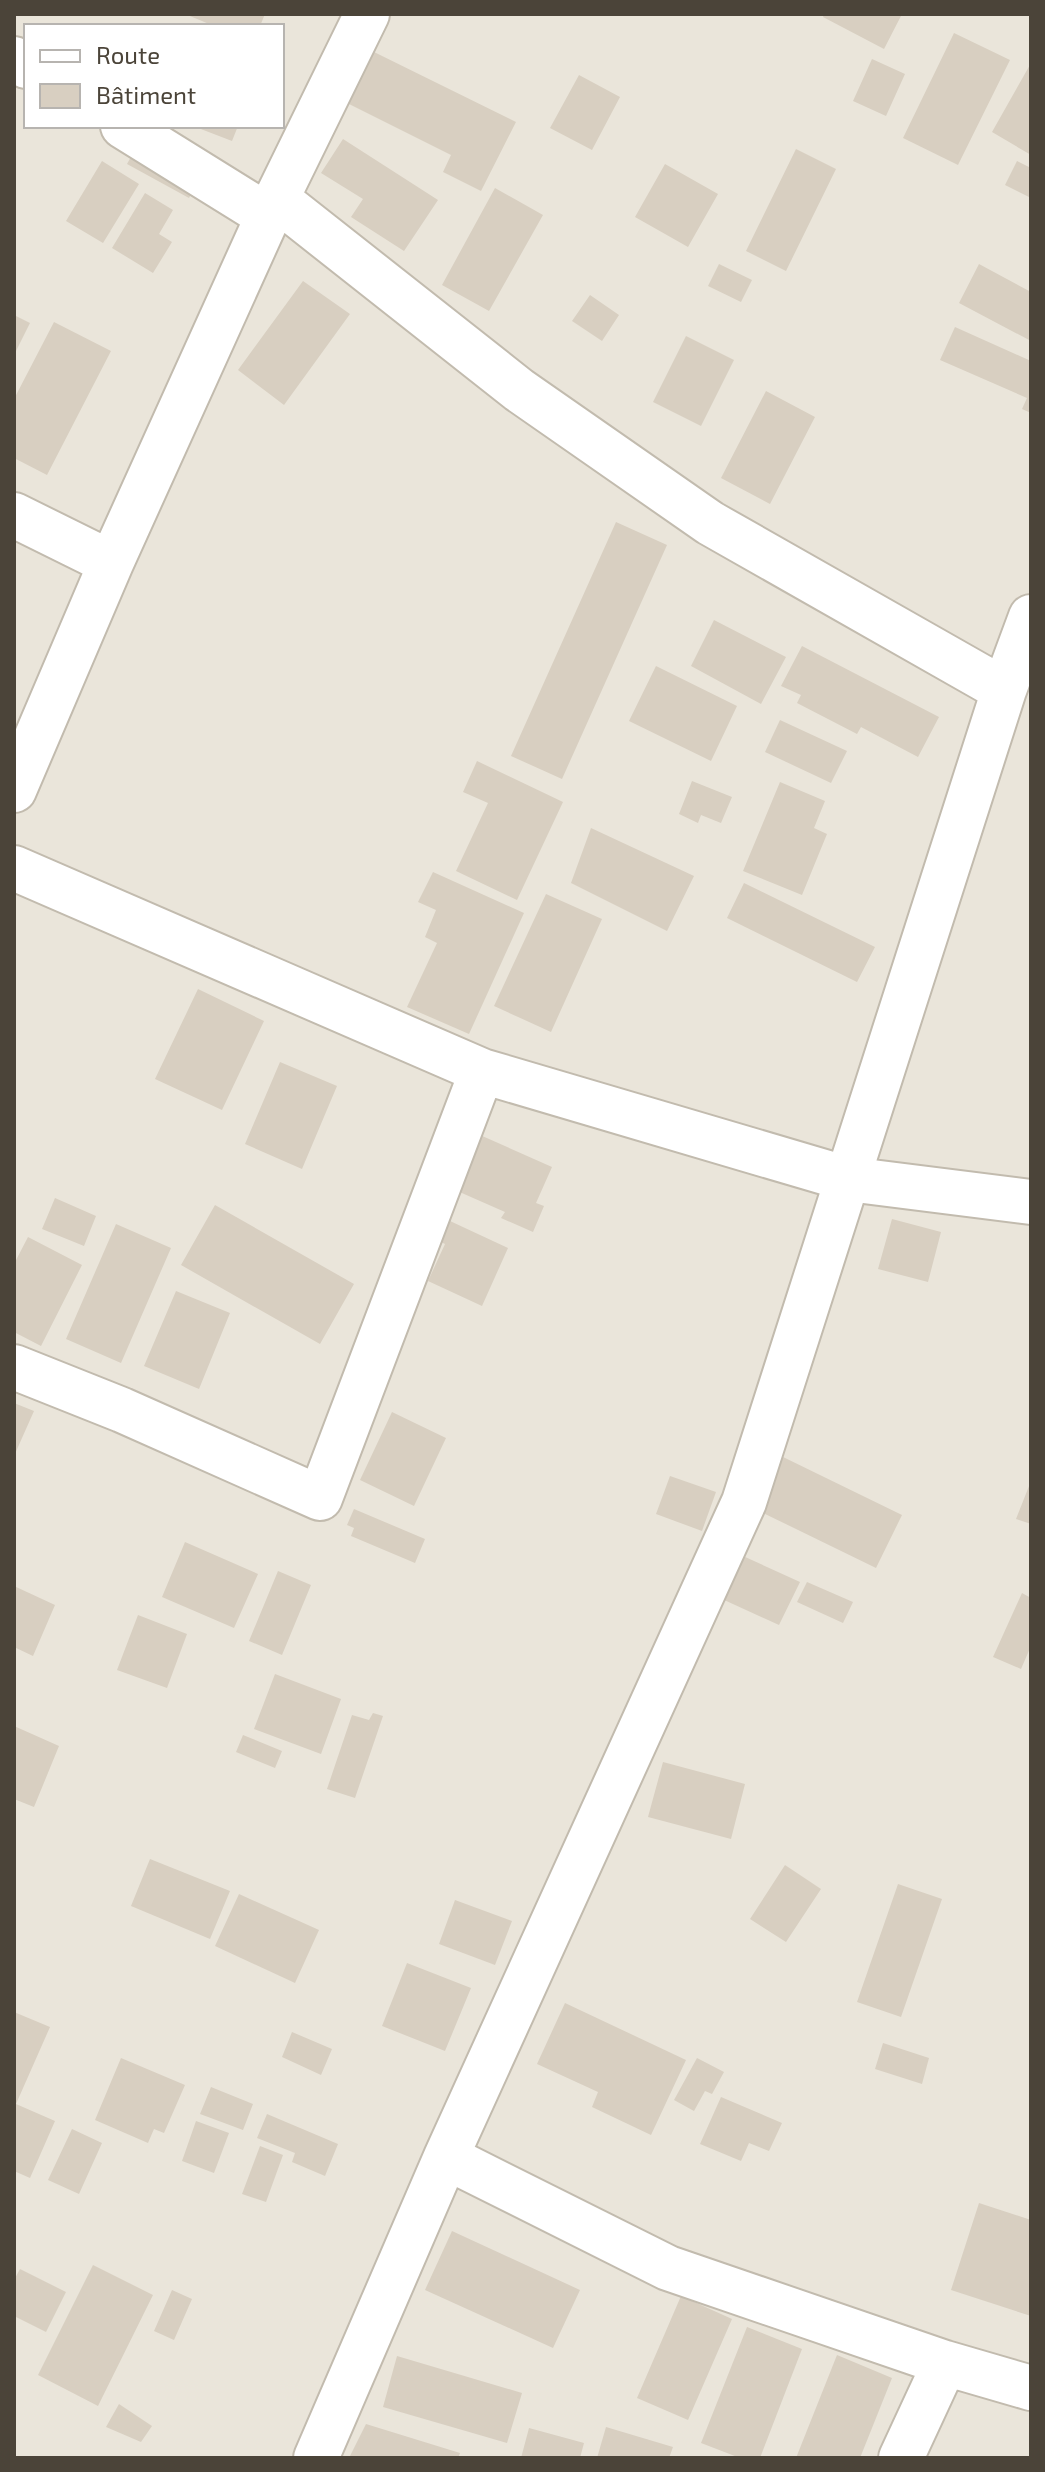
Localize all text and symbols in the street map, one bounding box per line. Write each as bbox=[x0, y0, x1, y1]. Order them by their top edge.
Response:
legend bbox=[24, 24, 284, 128]
text: Route bbox=[96, 40, 160, 69]
text: Bâtiment bbox=[96, 80, 196, 109]

